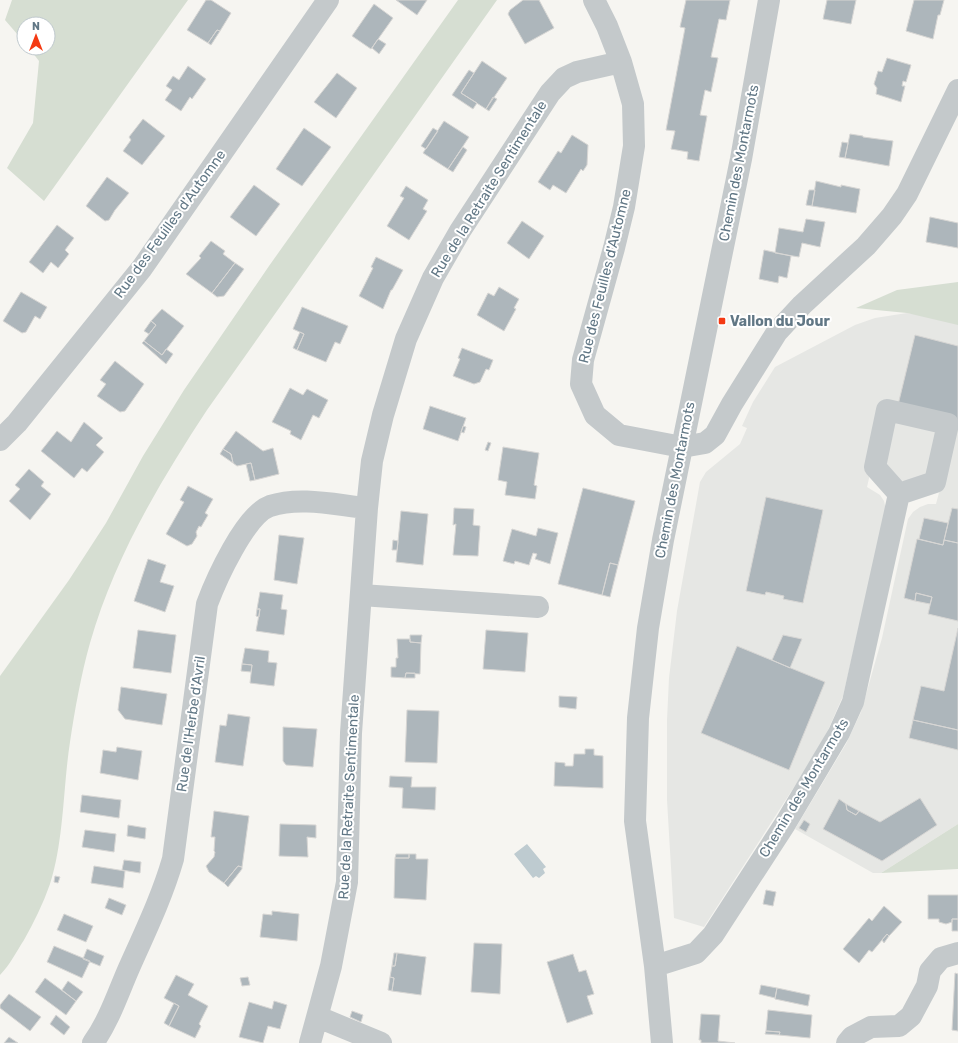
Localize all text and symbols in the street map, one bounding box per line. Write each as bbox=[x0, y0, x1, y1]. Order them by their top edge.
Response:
north arrow bbox=[16, 16, 56, 56]
text: N bbox=[32, 20, 40, 33]
street label: Chemin des Montarmots bbox=[715, 83, 763, 243]
street label: Rue de la Retraite Sentimentale bbox=[427, 97, 551, 281]
street label: Rue des Feuilles d'Automne bbox=[111, 146, 230, 301]
street label: Rue des Feuilles d'Automne bbox=[575, 187, 635, 365]
place label: Vallon du Jour bbox=[730, 313, 830, 330]
marker: Vallon du Jour bbox=[717, 316, 727, 326]
street label: Chemin des Montarmots bbox=[651, 400, 699, 560]
street label: Rue de l'Herbe d'Avril bbox=[173, 655, 209, 793]
street label: Rue de la Retraite Sentimentale bbox=[335, 694, 363, 900]
street label: Chemin des Montarmots bbox=[756, 715, 852, 861]

